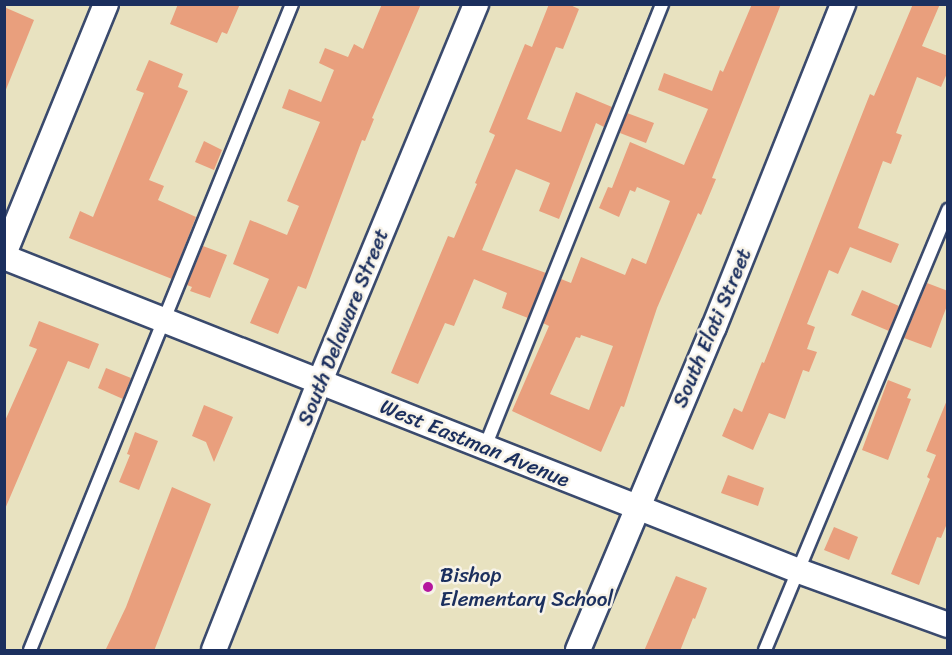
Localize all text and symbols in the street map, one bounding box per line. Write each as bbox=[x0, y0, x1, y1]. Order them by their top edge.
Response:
street label: South Delaware Street bbox=[292, 224, 394, 430]
street label: South Elati Street bbox=[667, 245, 757, 411]
street label: West Eastman Avenue bbox=[376, 393, 574, 493]
place label: Bishop Elementary School bbox=[440, 562, 613, 612]
marker: Bishop Elementary School bbox=[421, 580, 435, 594]

